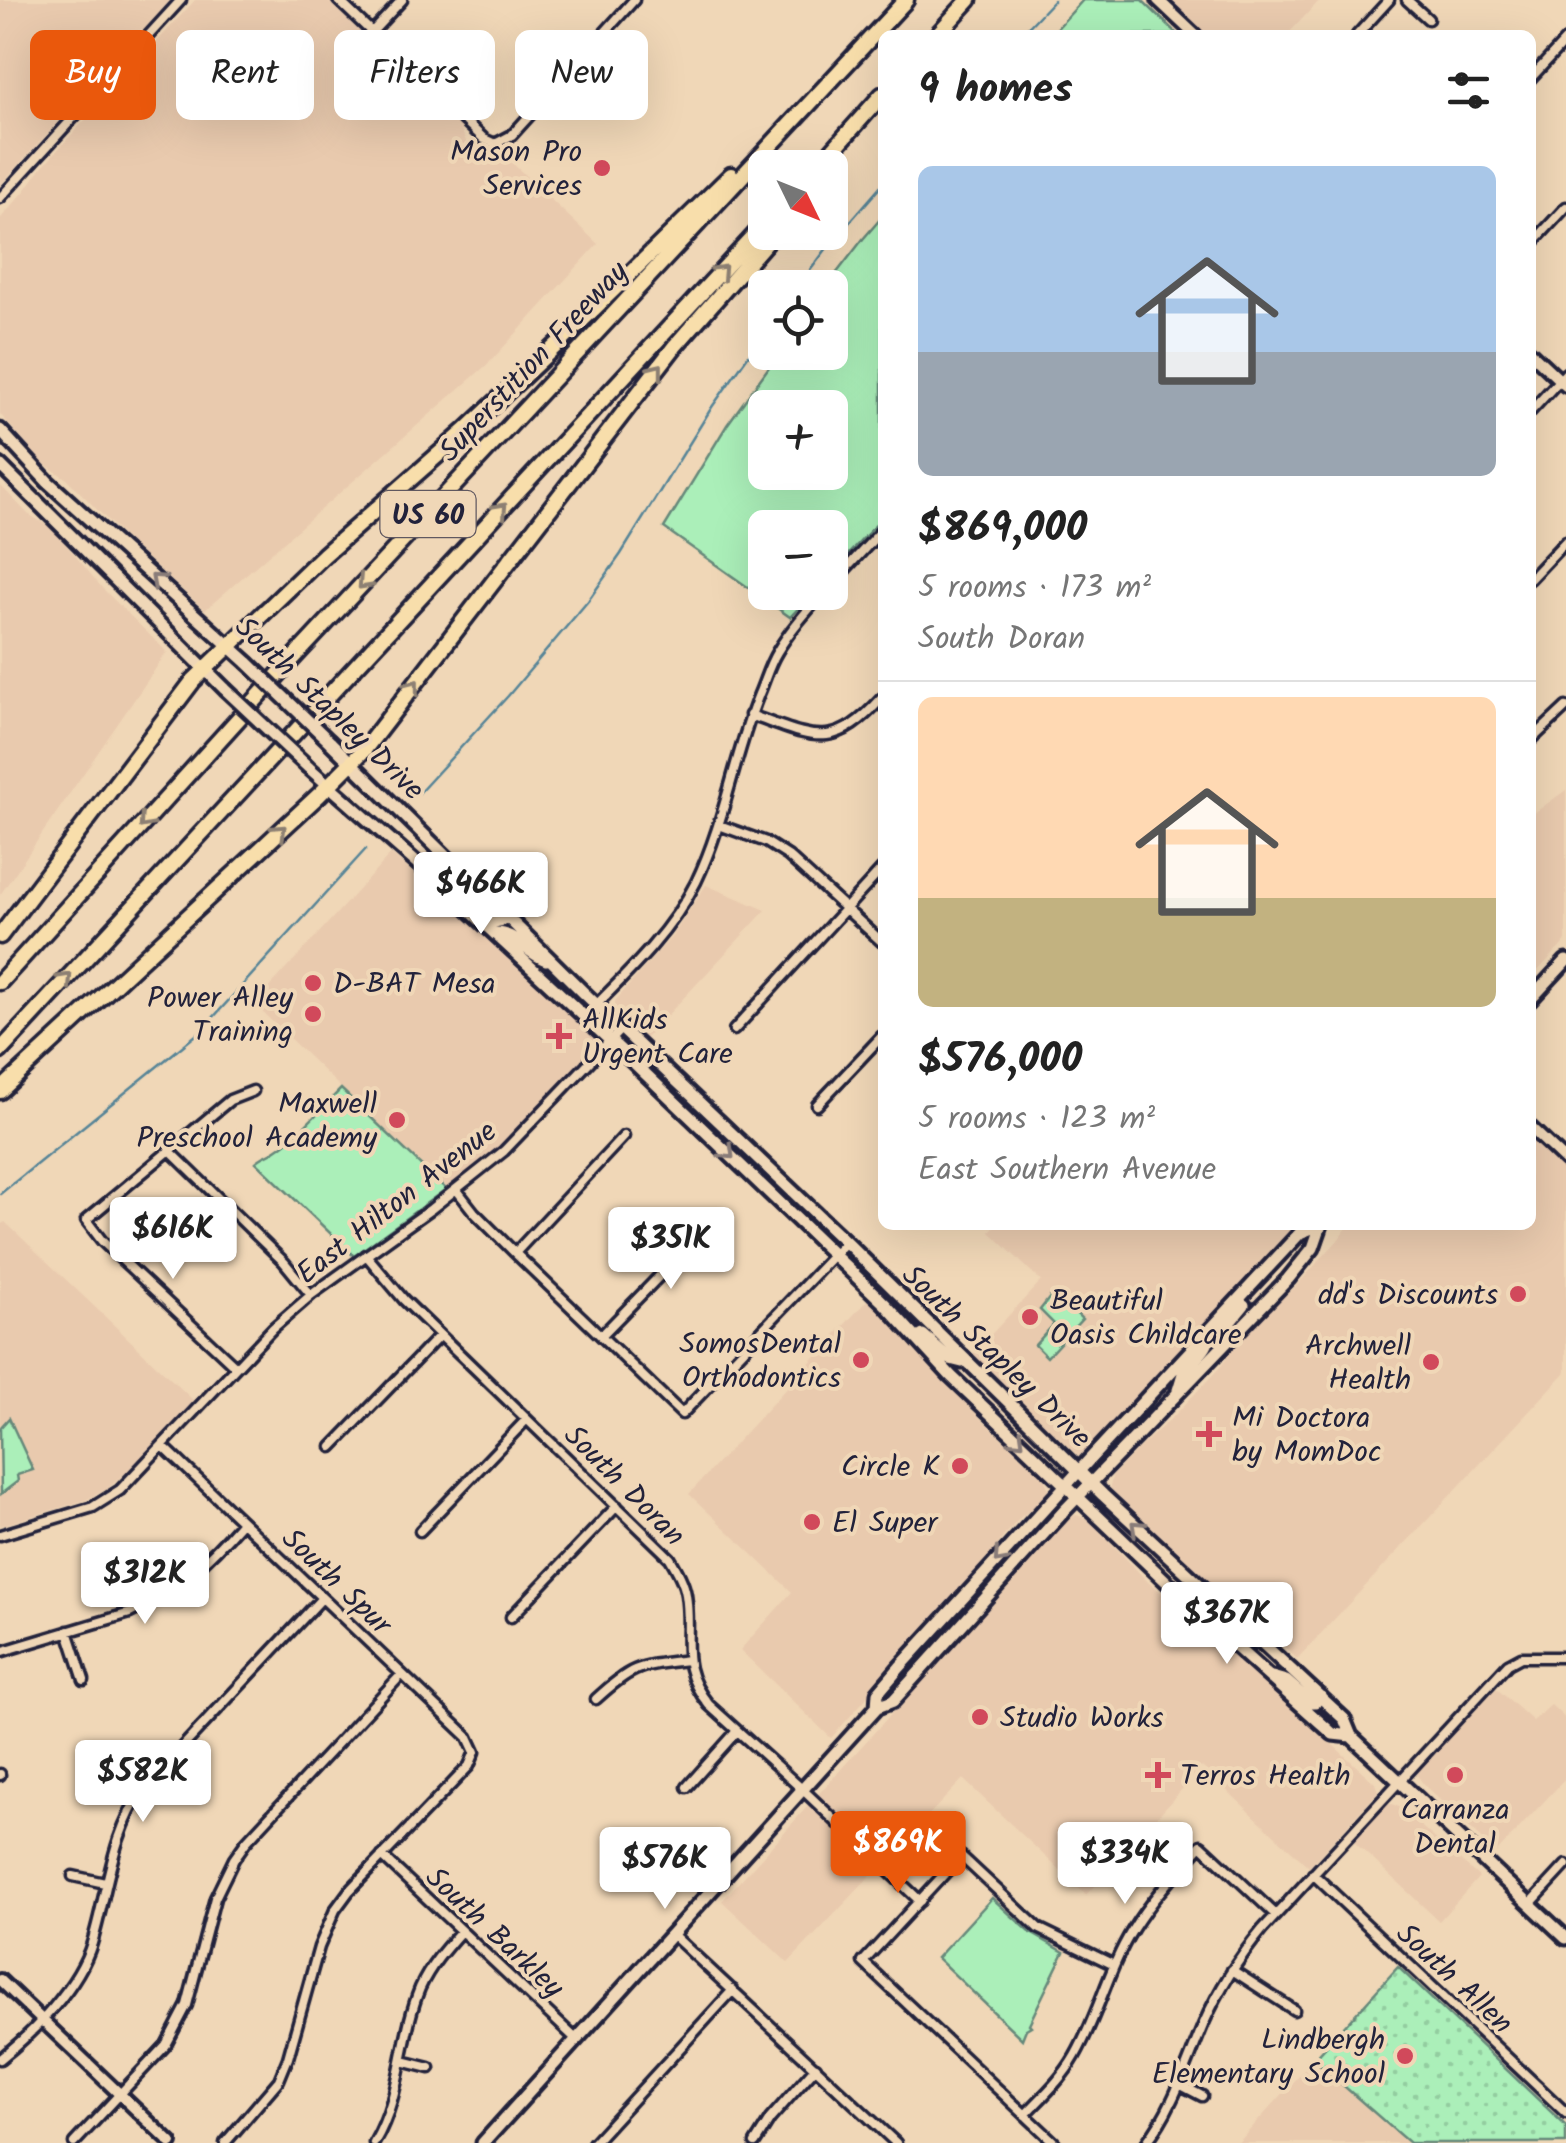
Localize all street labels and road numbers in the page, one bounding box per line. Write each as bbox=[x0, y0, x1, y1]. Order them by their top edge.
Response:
street label: Superstition Freeway bbox=[428, 250, 642, 474]
road number: US 60 bbox=[380, 491, 476, 537]
street label: South Stapley Drive bbox=[222, 606, 435, 813]
street label: East Hilton Avenue bbox=[286, 1110, 508, 1298]
street label: South Stapley Drive bbox=[889, 1254, 1102, 1461]
street label: South Doran bbox=[551, 1414, 696, 1559]
street label: South Spur bbox=[269, 1517, 404, 1649]
street label: South Barkley bbox=[413, 1856, 575, 2012]
street label: South Allen bbox=[1384, 1912, 1523, 2047]

